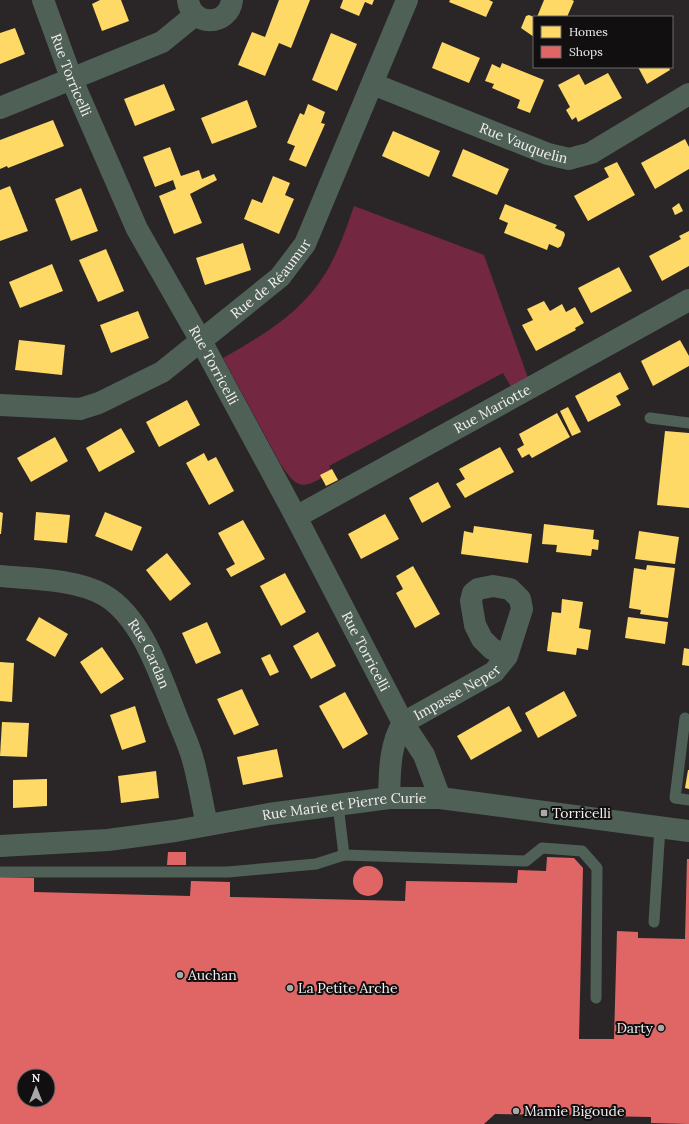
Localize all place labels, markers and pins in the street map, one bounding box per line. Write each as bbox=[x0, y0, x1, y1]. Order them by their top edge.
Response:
place label: Torricelli bbox=[552, 804, 611, 822]
marker: Torricelli bbox=[539, 808, 549, 818]
place label: Auchan bbox=[187, 966, 237, 984]
marker: Auchan bbox=[175, 970, 185, 980]
place label: La Petite Arche bbox=[298, 979, 398, 997]
marker: La Petite Arche bbox=[285, 983, 295, 993]
place label: Darty bbox=[616, 1019, 654, 1037]
marker: Darty bbox=[656, 1023, 666, 1033]
place label: Mamie Bigoude bbox=[524, 1102, 625, 1120]
marker: Mamie Bigoude bbox=[511, 1106, 521, 1116]

